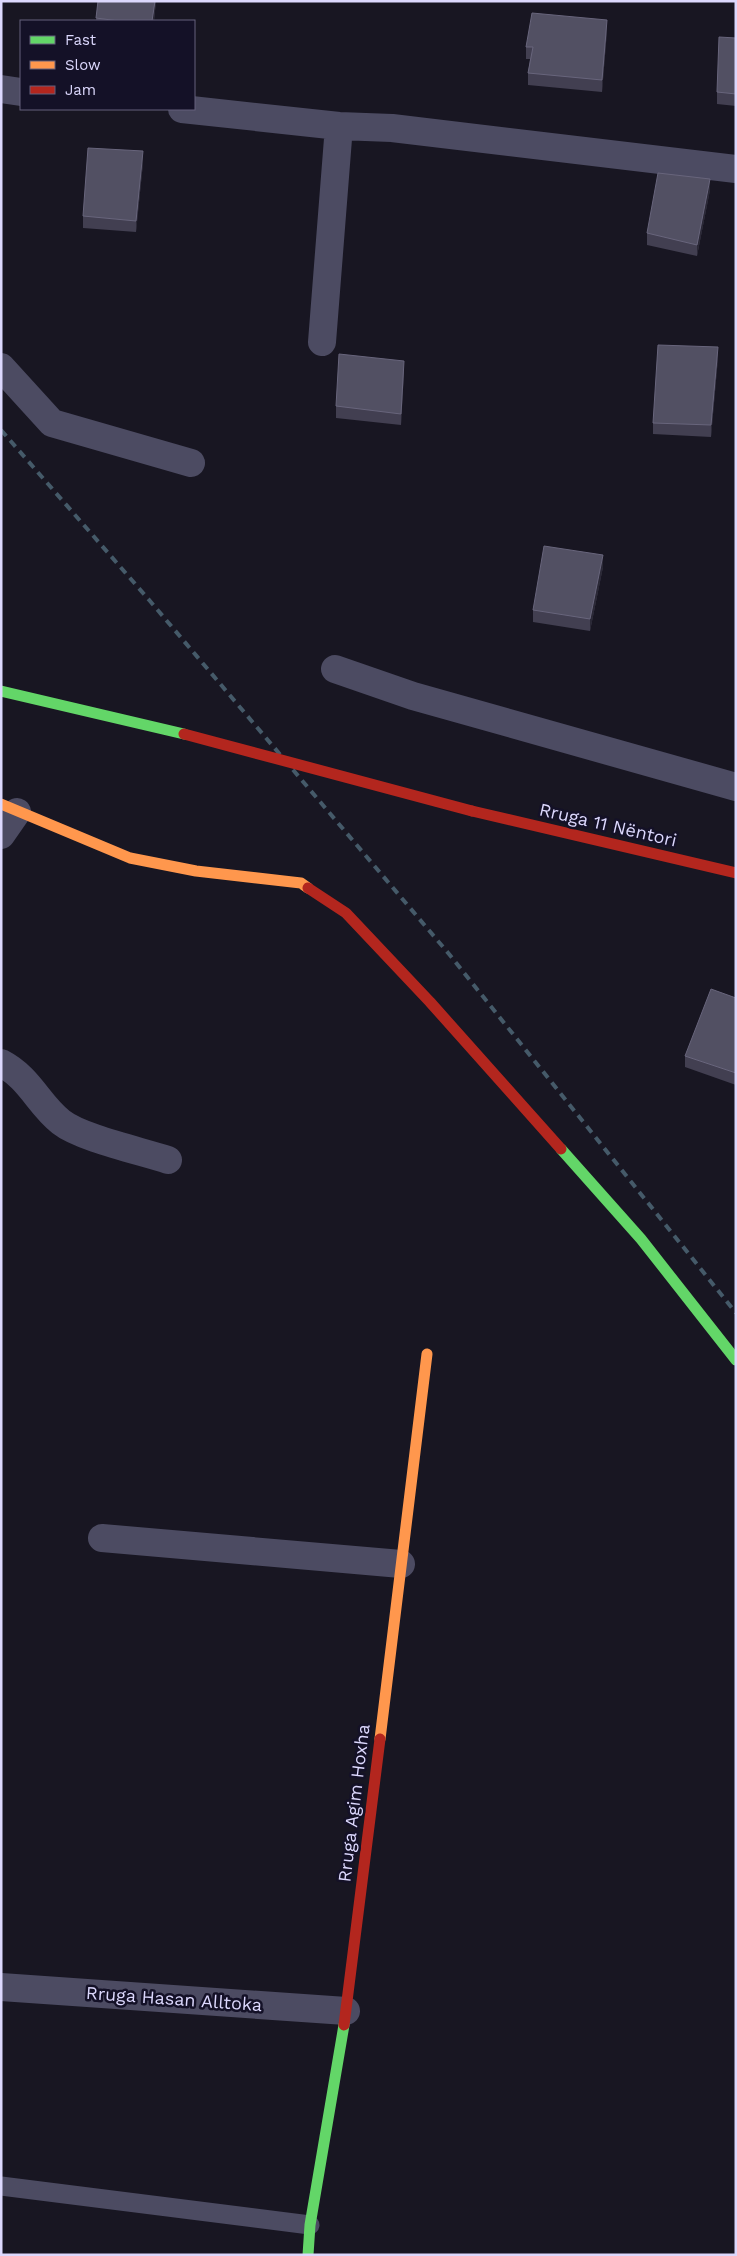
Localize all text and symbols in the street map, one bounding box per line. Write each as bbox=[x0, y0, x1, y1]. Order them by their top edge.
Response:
legend bbox=[20, 20, 195, 110]
text: Fast bbox=[65, 31, 97, 49]
text: Slow bbox=[65, 56, 101, 74]
text: Jam bbox=[65, 81, 96, 99]
street label: Rruga 11 Nëntori bbox=[537, 798, 679, 851]
street label: Rruga Agim Hoxha bbox=[333, 1723, 374, 1883]
street label: Rruga Hasan Alltoka bbox=[85, 1982, 263, 2015]

